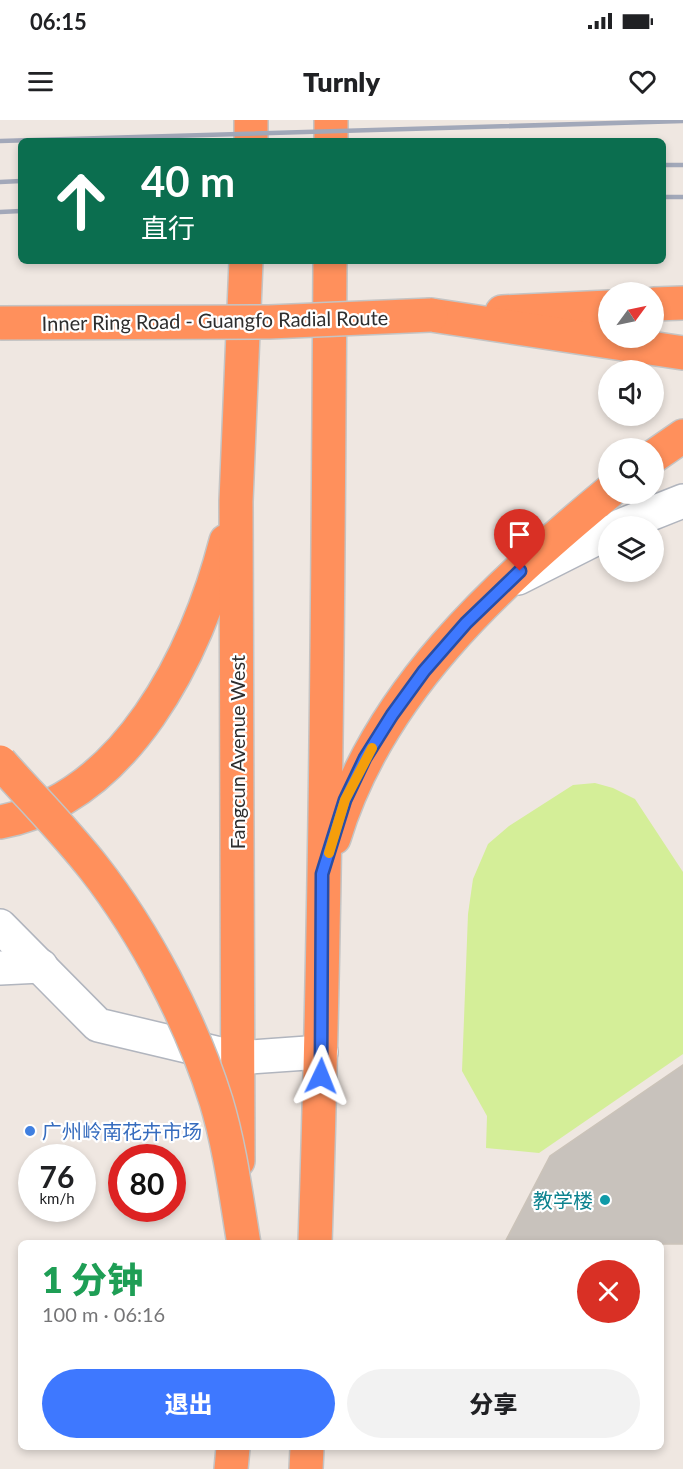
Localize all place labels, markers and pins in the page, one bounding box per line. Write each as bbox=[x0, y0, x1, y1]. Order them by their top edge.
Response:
pin bbox=[494, 509, 545, 571]
place label: 广州岭南花卉市场 bbox=[42, 1119, 202, 1143]
marker: 广州岭南花卉市场 bbox=[23, 1124, 37, 1138]
place label: 教学楼 bbox=[533, 1188, 593, 1212]
marker: 教学楼 bbox=[598, 1193, 612, 1207]

